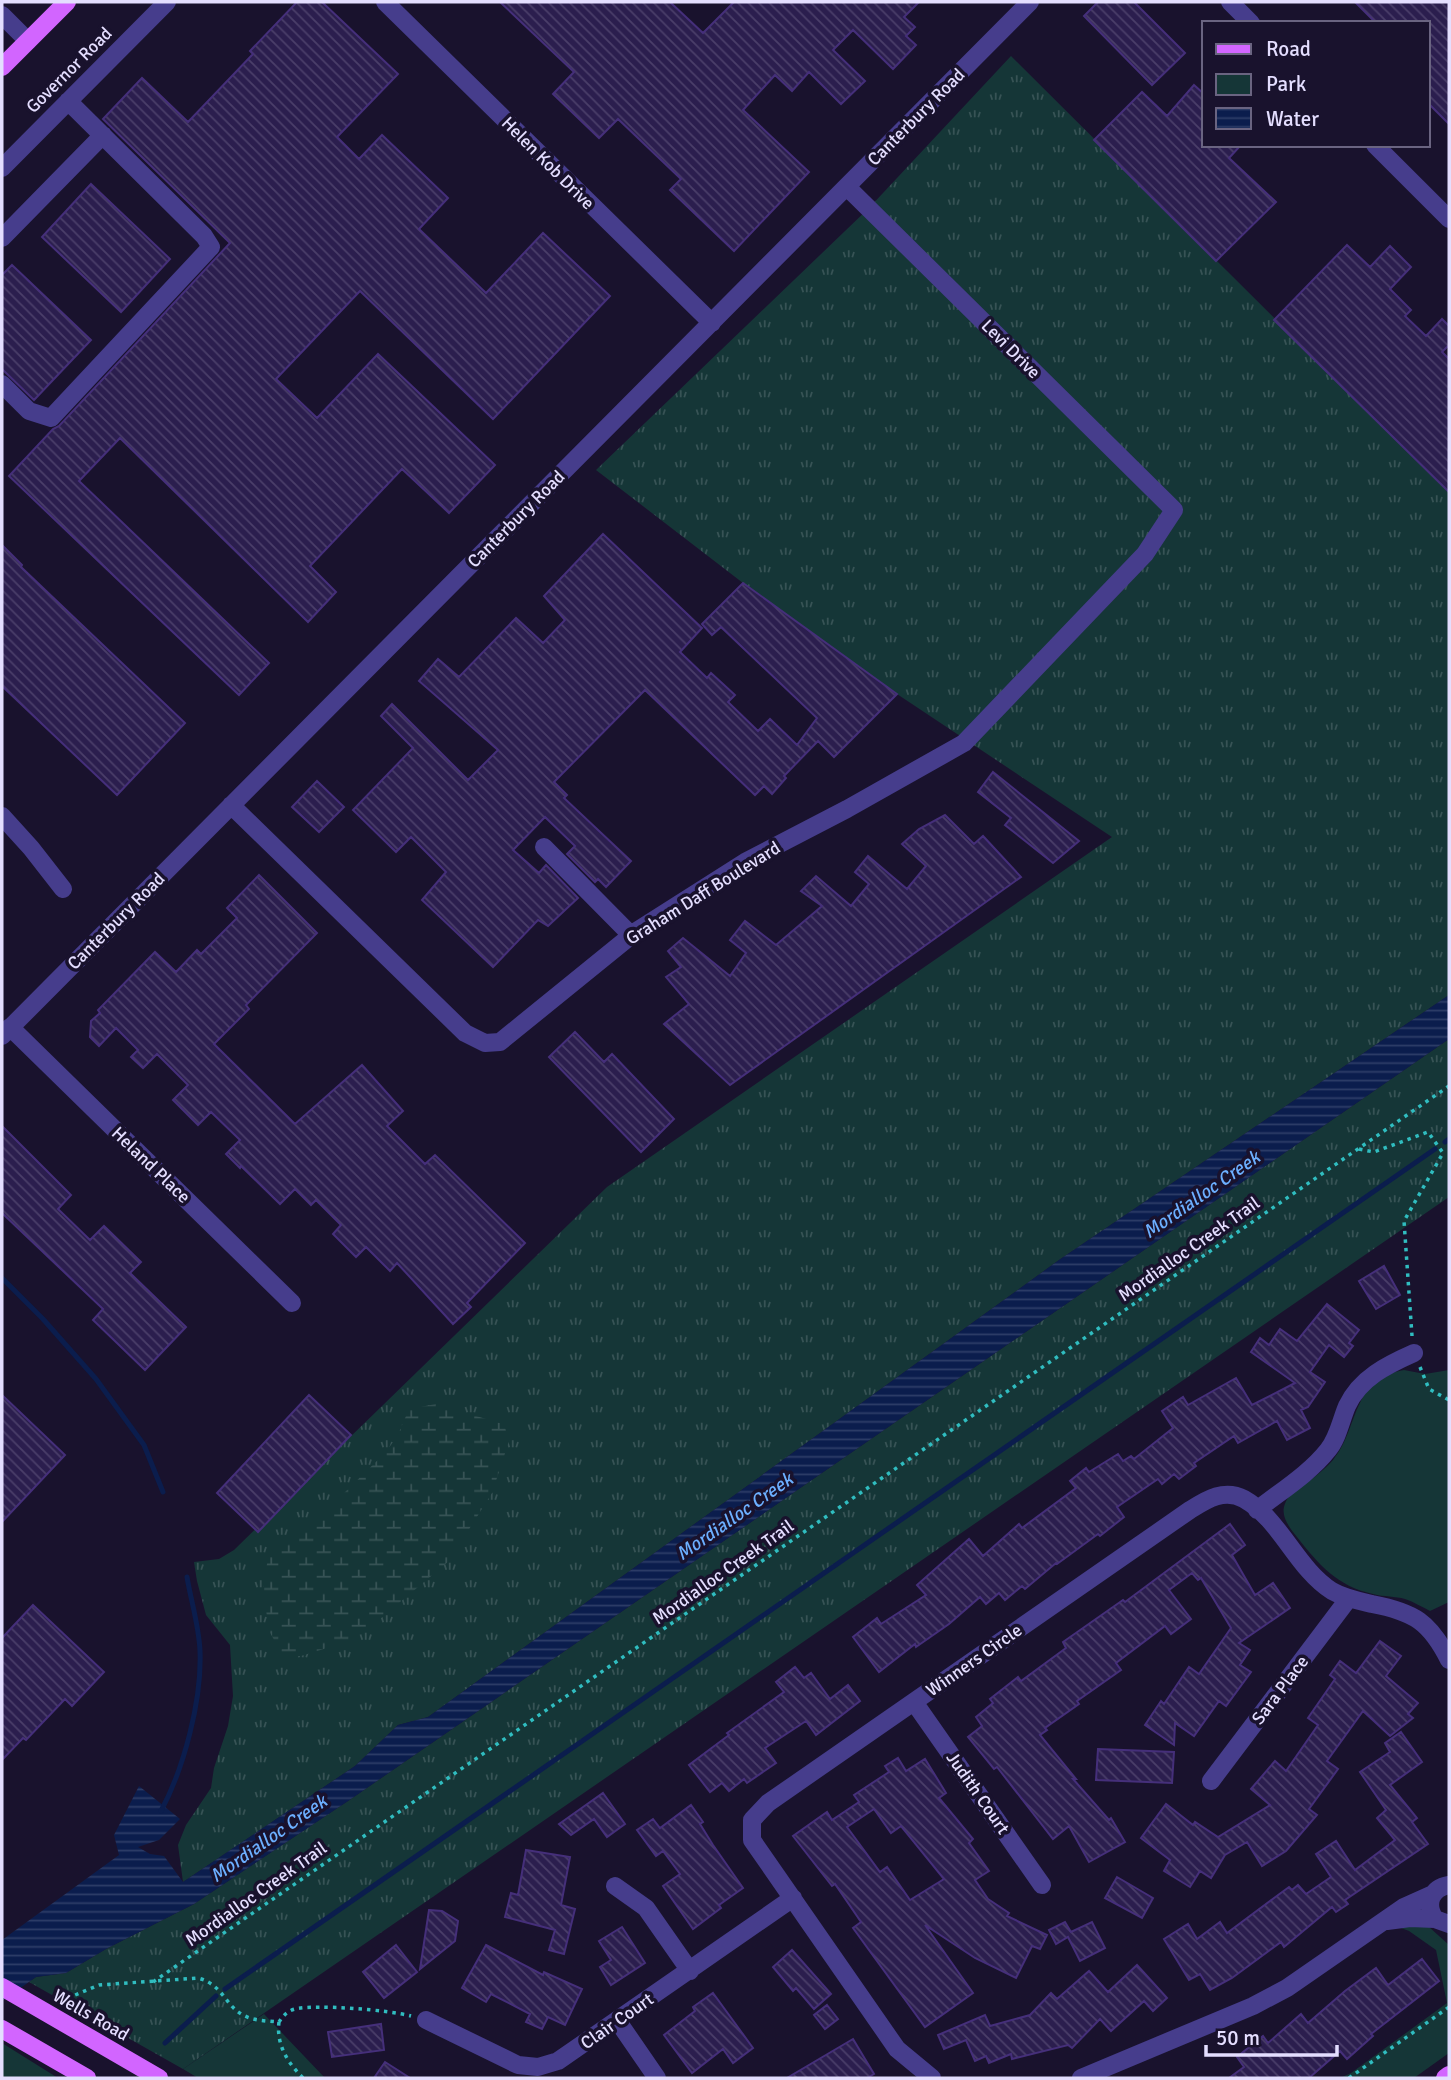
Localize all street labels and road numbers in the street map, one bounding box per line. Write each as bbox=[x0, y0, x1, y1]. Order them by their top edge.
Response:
street label: Governor Road bbox=[21, 22, 117, 118]
street label: Canterbury Road bbox=[863, 64, 969, 170]
street label: Helen Kob Drive bbox=[497, 112, 599, 214]
street label: Levi Drive bbox=[977, 315, 1045, 383]
street label: Canterbury Road bbox=[463, 466, 569, 572]
street label: Graham Daff Boulevard bbox=[622, 837, 784, 949]
street label: Canterbury Road bbox=[63, 868, 169, 974]
street label: Heland Place bbox=[107, 1122, 195, 1208]
street label: Mordialloc Creek Trail bbox=[1114, 1192, 1264, 1306]
street label: Mordialloc Creek Trail bbox=[648, 1515, 798, 1629]
street label: Winners Circle bbox=[922, 1619, 1026, 1701]
street label: Sara Place bbox=[1247, 1651, 1313, 1729]
street label: Judith Court bbox=[942, 1748, 1014, 1838]
street label: Mordialloc Creek Trail bbox=[181, 1837, 331, 1951]
street label: Wells Road bbox=[49, 1984, 133, 2046]
street label: Clair Court bbox=[576, 1988, 658, 2054]

